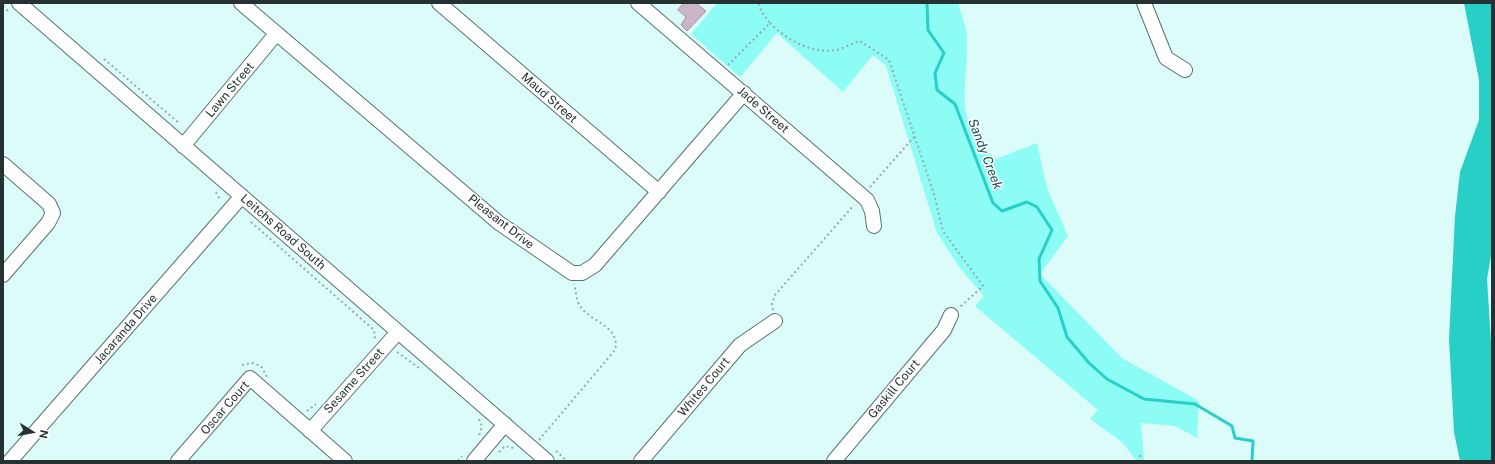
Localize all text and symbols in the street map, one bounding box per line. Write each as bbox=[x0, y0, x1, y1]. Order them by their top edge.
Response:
street label: Lawn Street bbox=[203, 60, 257, 120]
street label: Maud Street bbox=[518, 70, 580, 126]
street label: Jade Street bbox=[734, 84, 792, 136]
water label: Sandy Creek bbox=[964, 116, 1006, 192]
street label: Leitchs Road South bbox=[238, 191, 328, 273]
street label: Pleasant Drive bbox=[465, 192, 537, 252]
street label: Jacaranda Drive bbox=[92, 291, 160, 367]
street label: Sesame Street bbox=[321, 345, 387, 417]
street label: Whites Court bbox=[675, 354, 733, 420]
street label: Gaskill Court bbox=[865, 357, 923, 421]
street label: Oscar Court bbox=[198, 378, 252, 438]
north arrow bbox=[12, 412, 52, 452]
text: N bbox=[37, 429, 50, 440]

